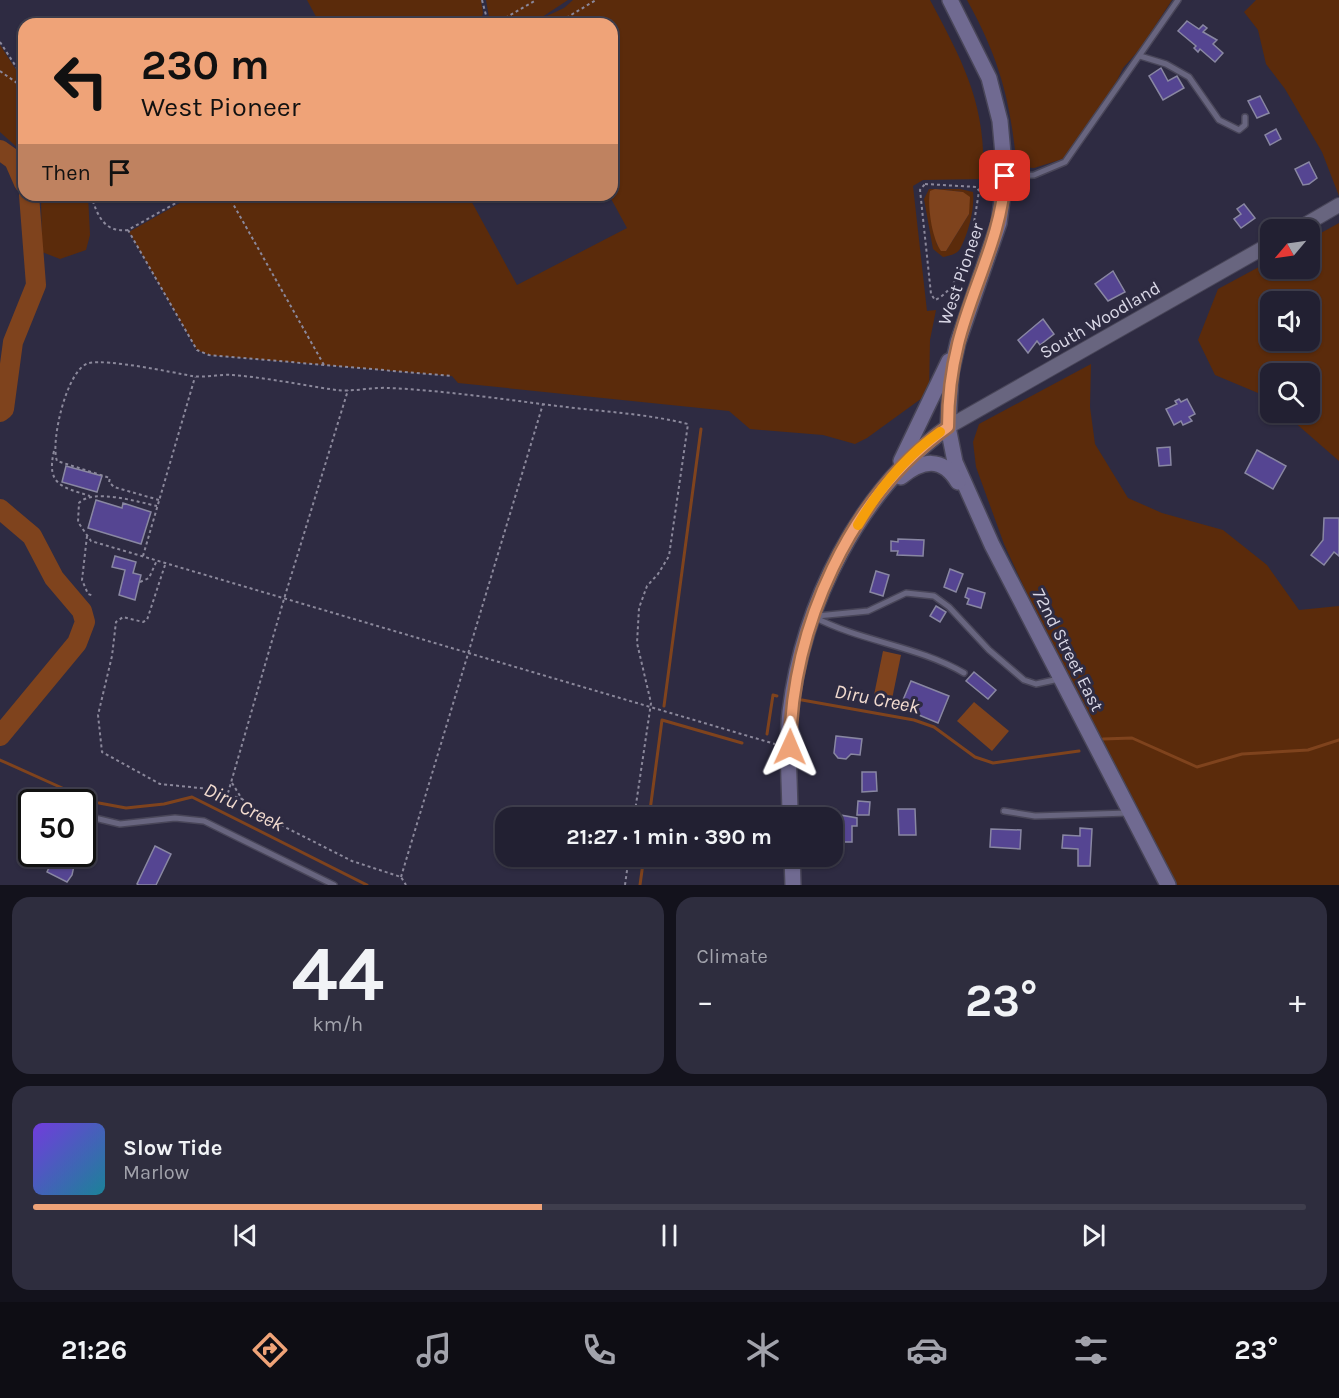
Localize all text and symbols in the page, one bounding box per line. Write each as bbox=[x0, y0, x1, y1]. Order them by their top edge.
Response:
text: 230 m bbox=[141, 40, 270, 90]
icon: left bbox=[42, 42, 120, 120]
text: West Pioneer bbox=[141, 91, 300, 123]
pin bbox=[979, 150, 1030, 201]
icon: arrive bbox=[103, 156, 136, 189]
icon: arrive bbox=[988, 159, 1021, 192]
text: Then bbox=[42, 160, 91, 186]
north arrow bbox=[1260, 219, 1320, 279]
map controls bbox=[1260, 219, 1320, 423]
street label: West Pioneer bbox=[933, 220, 989, 328]
street label: South Woodland bbox=[1036, 277, 1164, 363]
button: sound bbox=[1260, 291, 1320, 351]
button: search bbox=[1260, 363, 1320, 423]
street label: 72nd Street East bbox=[1028, 585, 1108, 715]
water label: Diru Creek bbox=[833, 680, 922, 719]
position arrow bbox=[758, 715, 822, 779]
water label: Diru Creek bbox=[200, 778, 288, 837]
speed limit sign: 50 bbox=[18, 789, 96, 867]
text: 21:27 · 1 min · 390 m bbox=[566, 824, 772, 850]
text: 44 bbox=[291, 928, 384, 1020]
text: Climate bbox=[697, 945, 768, 968]
text: 23° bbox=[965, 975, 1038, 1027]
text: − bbox=[697, 982, 714, 1020]
text: + bbox=[1289, 982, 1306, 1020]
text: km/h bbox=[312, 1013, 363, 1036]
text: Slow Tide bbox=[123, 1135, 223, 1161]
text: Marlow bbox=[123, 1161, 189, 1184]
icon: previous bbox=[229, 1219, 262, 1252]
icon: pause bbox=[653, 1219, 686, 1252]
icon: next bbox=[1077, 1219, 1110, 1252]
icon: directions bbox=[249, 1329, 291, 1371]
icon: music bbox=[413, 1329, 455, 1371]
icon: phone bbox=[578, 1329, 620, 1371]
icon: climate bbox=[742, 1329, 784, 1371]
icon: car bbox=[906, 1329, 948, 1371]
icon: filters bbox=[1070, 1329, 1112, 1371]
text: 21:26 bbox=[61, 1334, 127, 1366]
text: 23° bbox=[1234, 1334, 1278, 1366]

